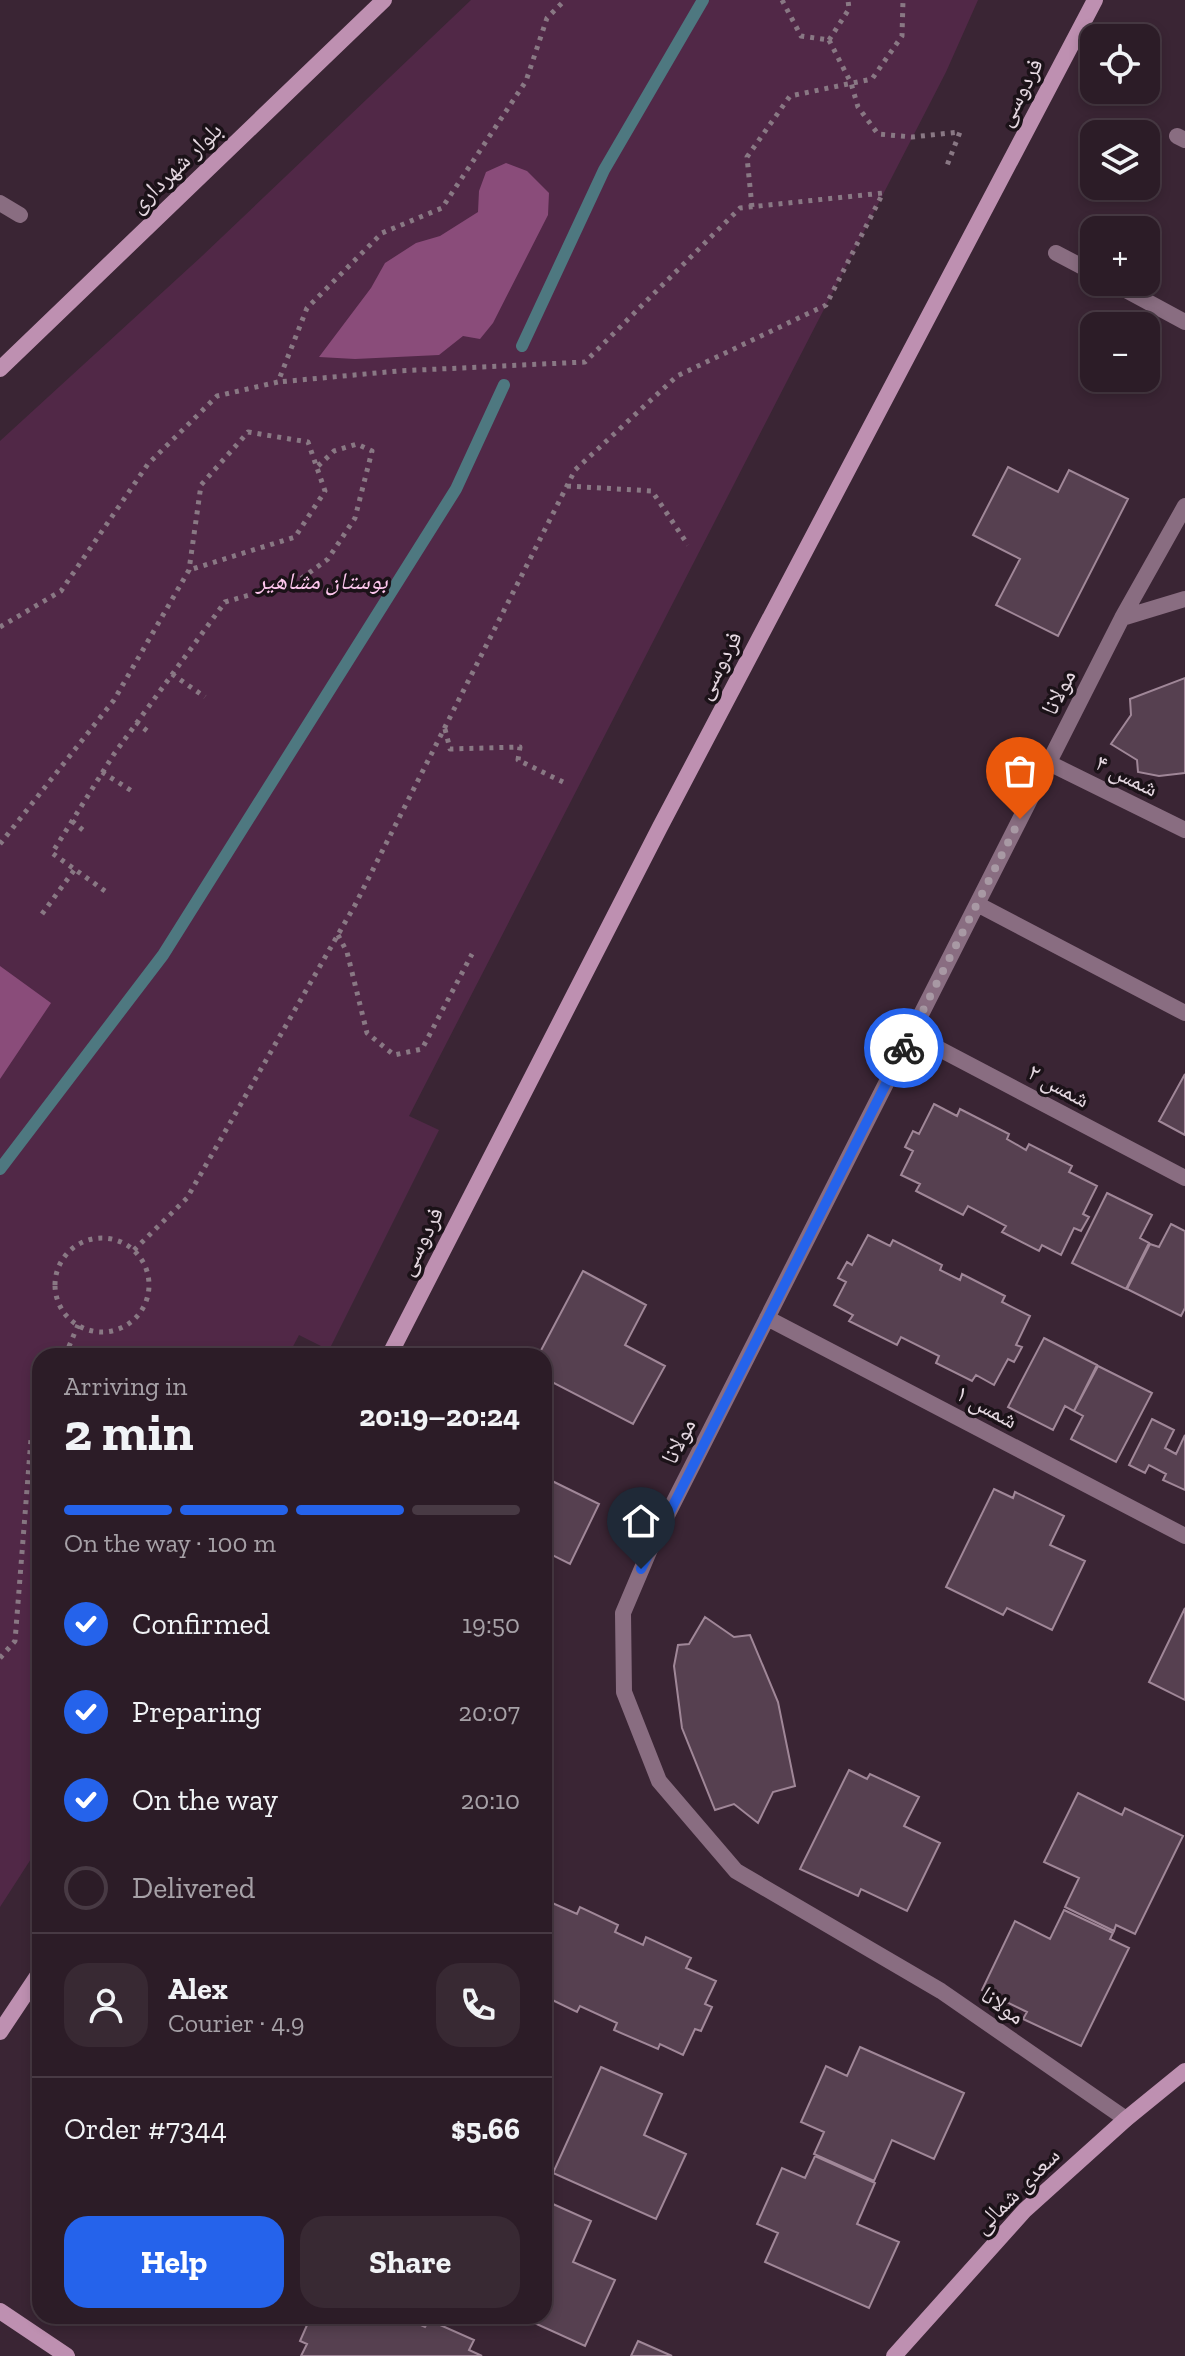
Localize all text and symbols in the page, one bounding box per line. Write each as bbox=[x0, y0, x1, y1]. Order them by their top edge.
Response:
map controls bbox=[1080, 24, 1160, 392]
button: locate bbox=[1080, 24, 1160, 104]
street label: فردوسی bbox=[989, 53, 1049, 131]
street label: بلوار شهرداری bbox=[122, 115, 228, 219]
button: layers bbox=[1080, 120, 1160, 200]
button: + bbox=[1080, 216, 1160, 296]
button: − bbox=[1080, 312, 1160, 392]
park label: بوستان مشاهیر bbox=[254, 566, 388, 596]
street label: فردوسی bbox=[688, 626, 748, 704]
street label: مولانا bbox=[1034, 664, 1082, 720]
pin bbox=[986, 737, 1054, 819]
street label: شمس ۴ bbox=[1091, 747, 1163, 803]
icon: bag bbox=[998, 749, 1042, 793]
courier bbox=[864, 1008, 944, 1088]
icon: bike bbox=[882, 1026, 926, 1070]
street label: شمس ۲ bbox=[1023, 1057, 1095, 1113]
street label: فردوسی bbox=[390, 1202, 450, 1280]
text: Arriving in bbox=[64, 1370, 187, 1402]
street label: شمس ۱ bbox=[951, 1378, 1023, 1434]
text: 20:19–20:24 bbox=[359, 1398, 520, 1434]
text: 2 min bbox=[64, 1401, 194, 1463]
street label: مولانا bbox=[654, 1413, 702, 1469]
pin bbox=[607, 1487, 675, 1569]
icon: home bbox=[619, 1499, 663, 1543]
text: On the way · 100 m bbox=[64, 1527, 276, 1559]
icon: check bbox=[64, 1602, 108, 1646]
text: Confirmed bbox=[132, 1606, 270, 1642]
text: 19:50 bbox=[462, 1608, 520, 1640]
icon: check bbox=[64, 1690, 108, 1734]
text: Preparing bbox=[132, 1694, 262, 1730]
text: 20:07 bbox=[459, 1696, 520, 1728]
icon: check bbox=[64, 1778, 108, 1822]
text: On the way bbox=[132, 1782, 278, 1818]
text: 20:10 bbox=[461, 1784, 520, 1816]
text: Delivered bbox=[132, 1870, 255, 1906]
button: person bbox=[64, 1963, 148, 2047]
button: phone bbox=[436, 1963, 520, 2047]
text: Alex bbox=[168, 1971, 228, 2007]
street label: مولانا bbox=[975, 1980, 1031, 2030]
text: Courier · 4.9 bbox=[168, 2007, 304, 2039]
text: Order #7344 bbox=[64, 2111, 227, 2147]
text: $5.66 bbox=[451, 2111, 520, 2147]
street label: سعدی شمالی bbox=[967, 2141, 1065, 2239]
button: Help bbox=[64, 2216, 284, 2308]
button: Share bbox=[300, 2216, 520, 2308]

